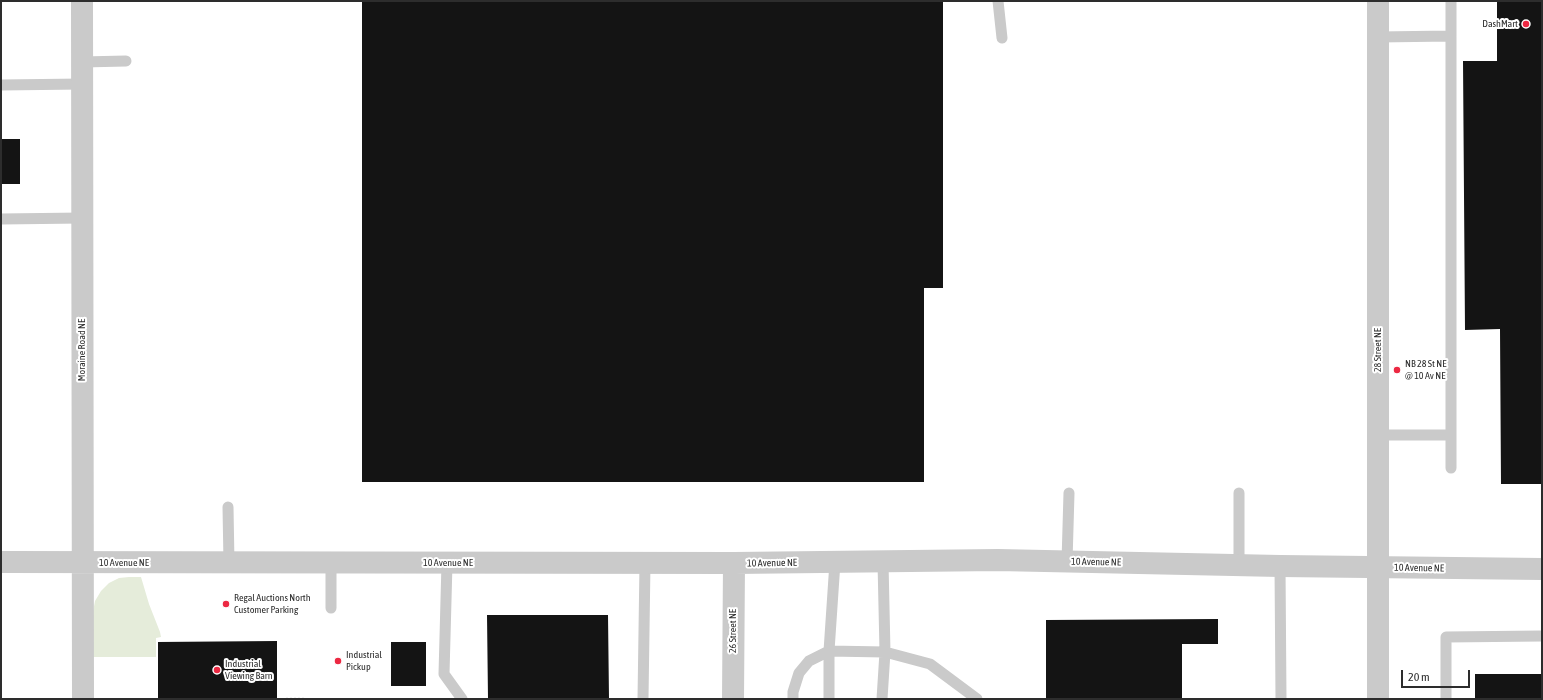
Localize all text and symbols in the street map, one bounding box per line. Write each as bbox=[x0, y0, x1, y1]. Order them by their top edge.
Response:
place label: DashMart bbox=[1482, 18, 1518, 30]
marker: DashMart bbox=[1521, 19, 1531, 29]
street label: Moraine Road NE bbox=[76, 319, 88, 381]
street label: 28 Street NE bbox=[1372, 328, 1384, 372]
place label: NB 28 St NE @ 10 Av NE bbox=[1405, 358, 1446, 382]
marker: NB 28 St NE @ 10 Av NE bbox=[1392, 365, 1402, 375]
street label: 10 Avenue NE bbox=[1071, 556, 1121, 568]
street label: 10 Avenue NE bbox=[99, 557, 149, 569]
street label: 10 Avenue NE bbox=[423, 557, 473, 569]
street label: 10 Avenue NE bbox=[747, 557, 797, 569]
street label: 10 Avenue NE bbox=[1394, 562, 1444, 574]
place label: Regal Auctions North Customer Parking bbox=[234, 592, 311, 616]
marker: Regal Auctions North Customer Parking bbox=[221, 599, 231, 609]
street label: 26 Street NE bbox=[727, 609, 739, 653]
place label: Industrial Pickup bbox=[346, 649, 382, 672]
marker: Industrial Pickup bbox=[333, 656, 343, 666]
place label: Industrial Viewing Barn bbox=[225, 658, 273, 682]
scale bar bbox=[1403, 662, 1472, 688]
marker: Industrial Viewing Barn bbox=[212, 665, 222, 675]
text: 20 m bbox=[1408, 670, 1430, 684]

